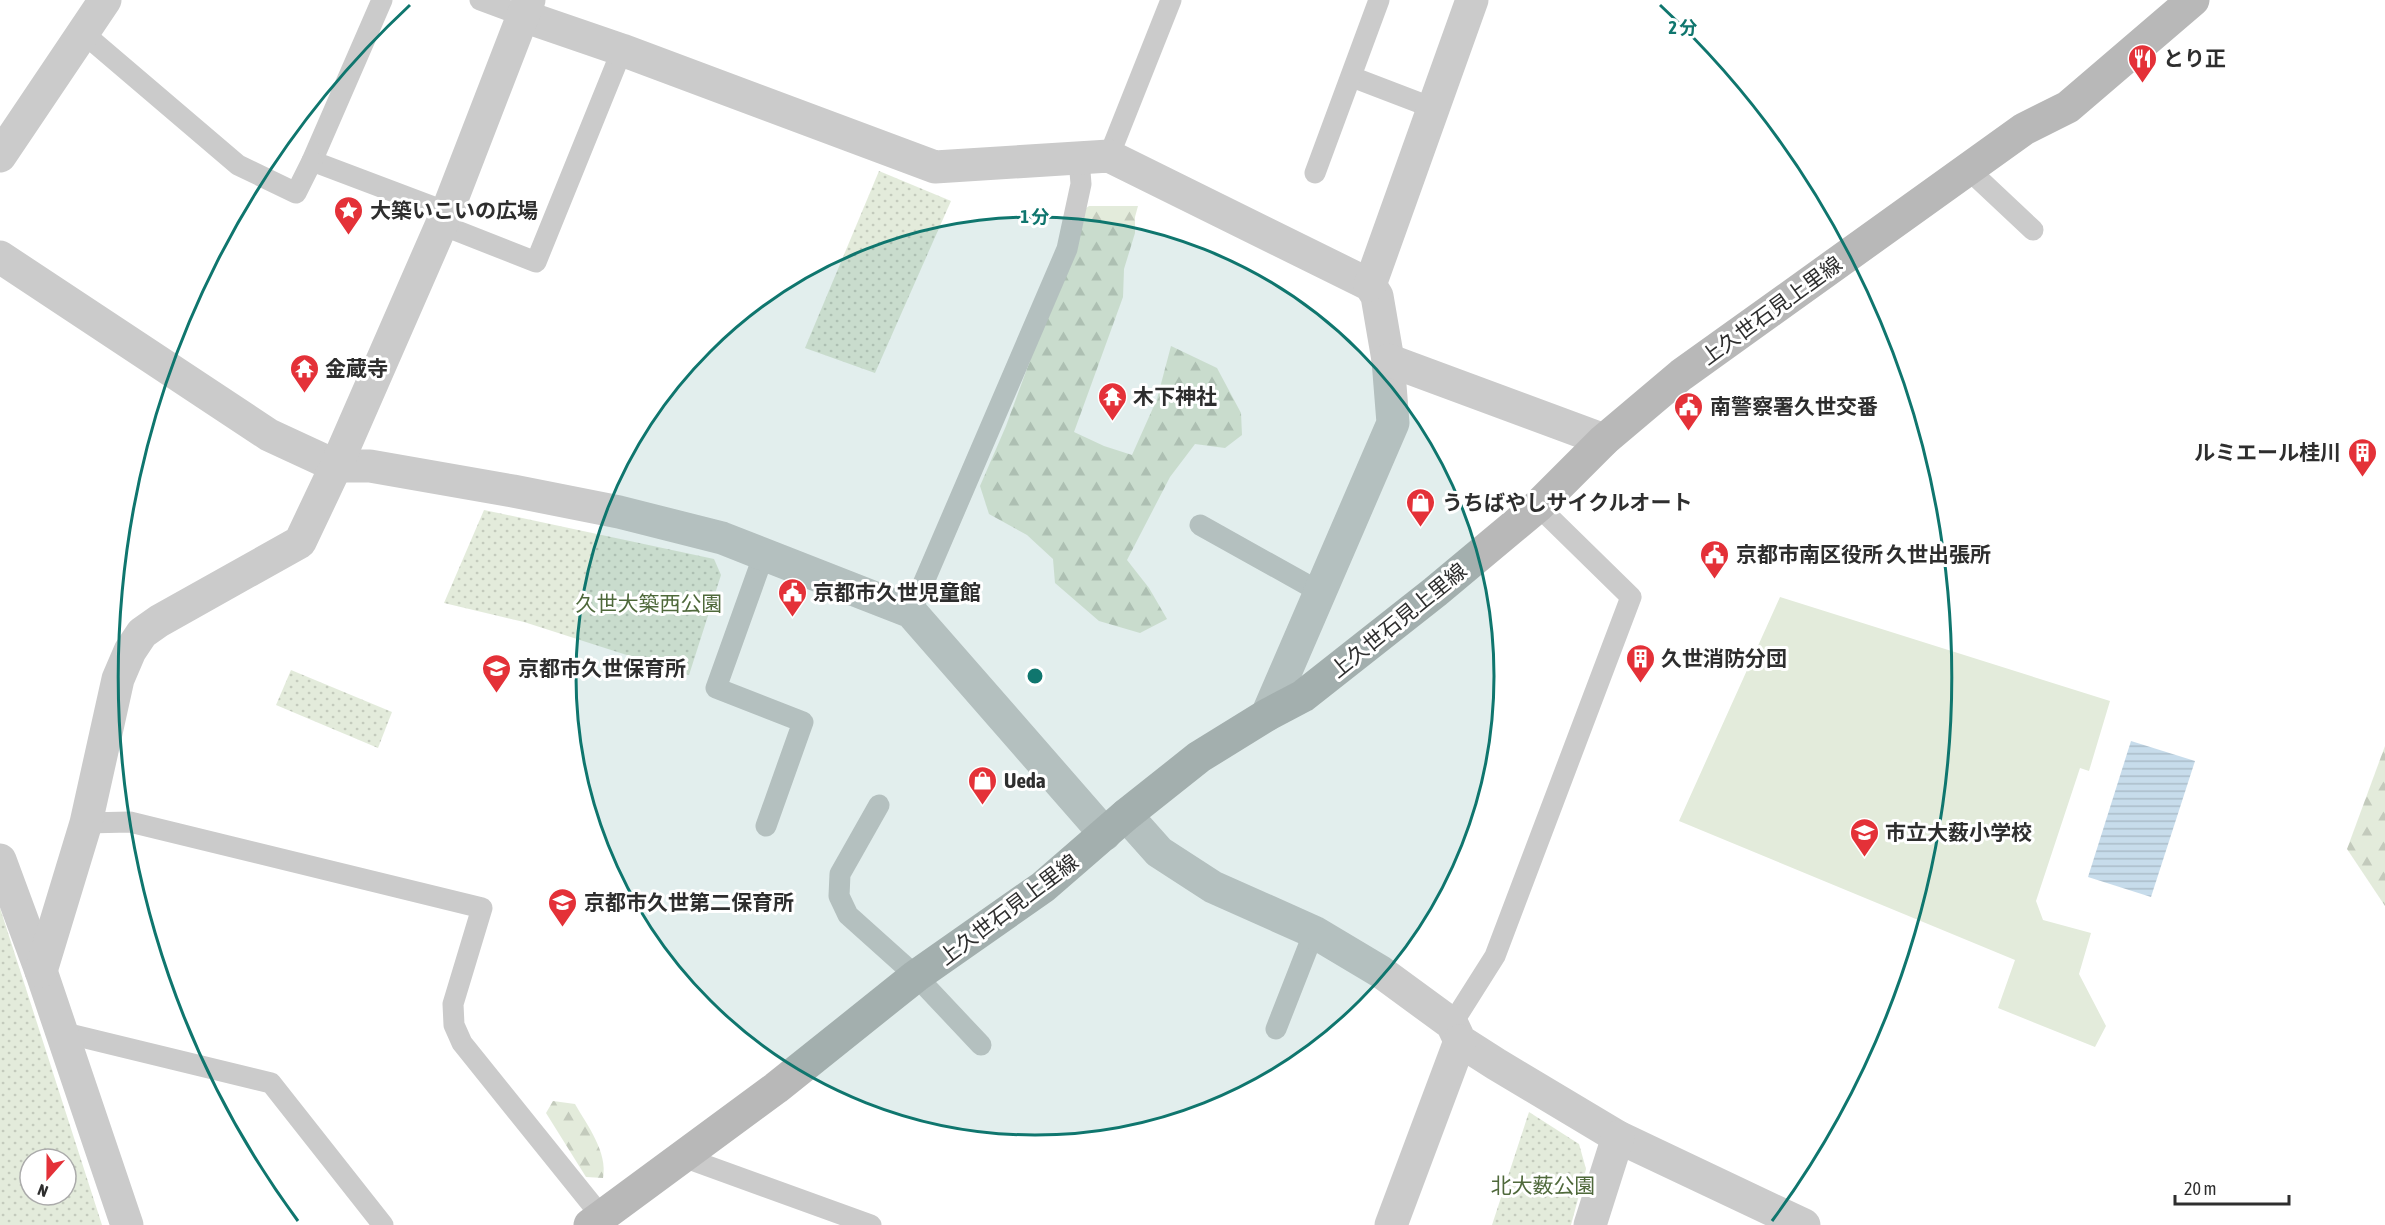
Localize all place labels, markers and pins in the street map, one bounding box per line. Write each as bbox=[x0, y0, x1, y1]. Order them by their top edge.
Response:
restaurant icon: とり正 bbox=[2126, 42, 2158, 84]
place label: とり正 bbox=[2163, 46, 2226, 70]
place icon: 大築いこいの広場 bbox=[333, 194, 365, 236]
place label: 大築いこいの広場 bbox=[370, 198, 538, 222]
temple icon: 金蔵寺 bbox=[288, 352, 320, 394]
place label: 金蔵寺 bbox=[325, 356, 388, 380]
temple icon: 木下神社 bbox=[1096, 380, 1128, 422]
place label: 木下神社 bbox=[1133, 384, 1217, 408]
public building icon: 南警察署久世交番 bbox=[1673, 390, 1705, 432]
place label: 南警察署久世交番 bbox=[1710, 394, 1878, 418]
building icon: ルミエール桂川 bbox=[2346, 436, 2378, 478]
place label: ルミエール桂川 bbox=[2194, 440, 2341, 464]
shop icon: うちばやしサイクルオート bbox=[1405, 486, 1437, 528]
place label: うちばやしサイクルオート bbox=[1442, 490, 1693, 514]
public building icon: 京都市南区役所 久世出張所 bbox=[1699, 538, 1731, 580]
place label: 京都市南区役所 久世出張所 bbox=[1736, 542, 1991, 566]
public building icon: 京都市久世児童館 bbox=[776, 576, 808, 618]
place label: 京都市久世児童館 bbox=[813, 580, 981, 604]
building icon: 久世消防分団 bbox=[1624, 642, 1656, 684]
place label: 久世消防分団 bbox=[1661, 646, 1787, 670]
school or university icon: 京都市久世保育所 bbox=[481, 652, 513, 694]
place label: 京都市久世保育所 bbox=[518, 656, 686, 680]
centre of rings bbox=[1025, 666, 1045, 686]
shop icon: Ueda bbox=[967, 764, 999, 806]
place label: Ueda bbox=[1004, 768, 1046, 792]
school or university icon: 市立大薮小学校 bbox=[1848, 816, 1880, 858]
place label: 市立大薮小学校 bbox=[1885, 820, 2032, 844]
school or university icon: 京都市久世第二保育所 bbox=[547, 886, 579, 928]
place label: 京都市久世第二保育所 bbox=[584, 890, 794, 914]

